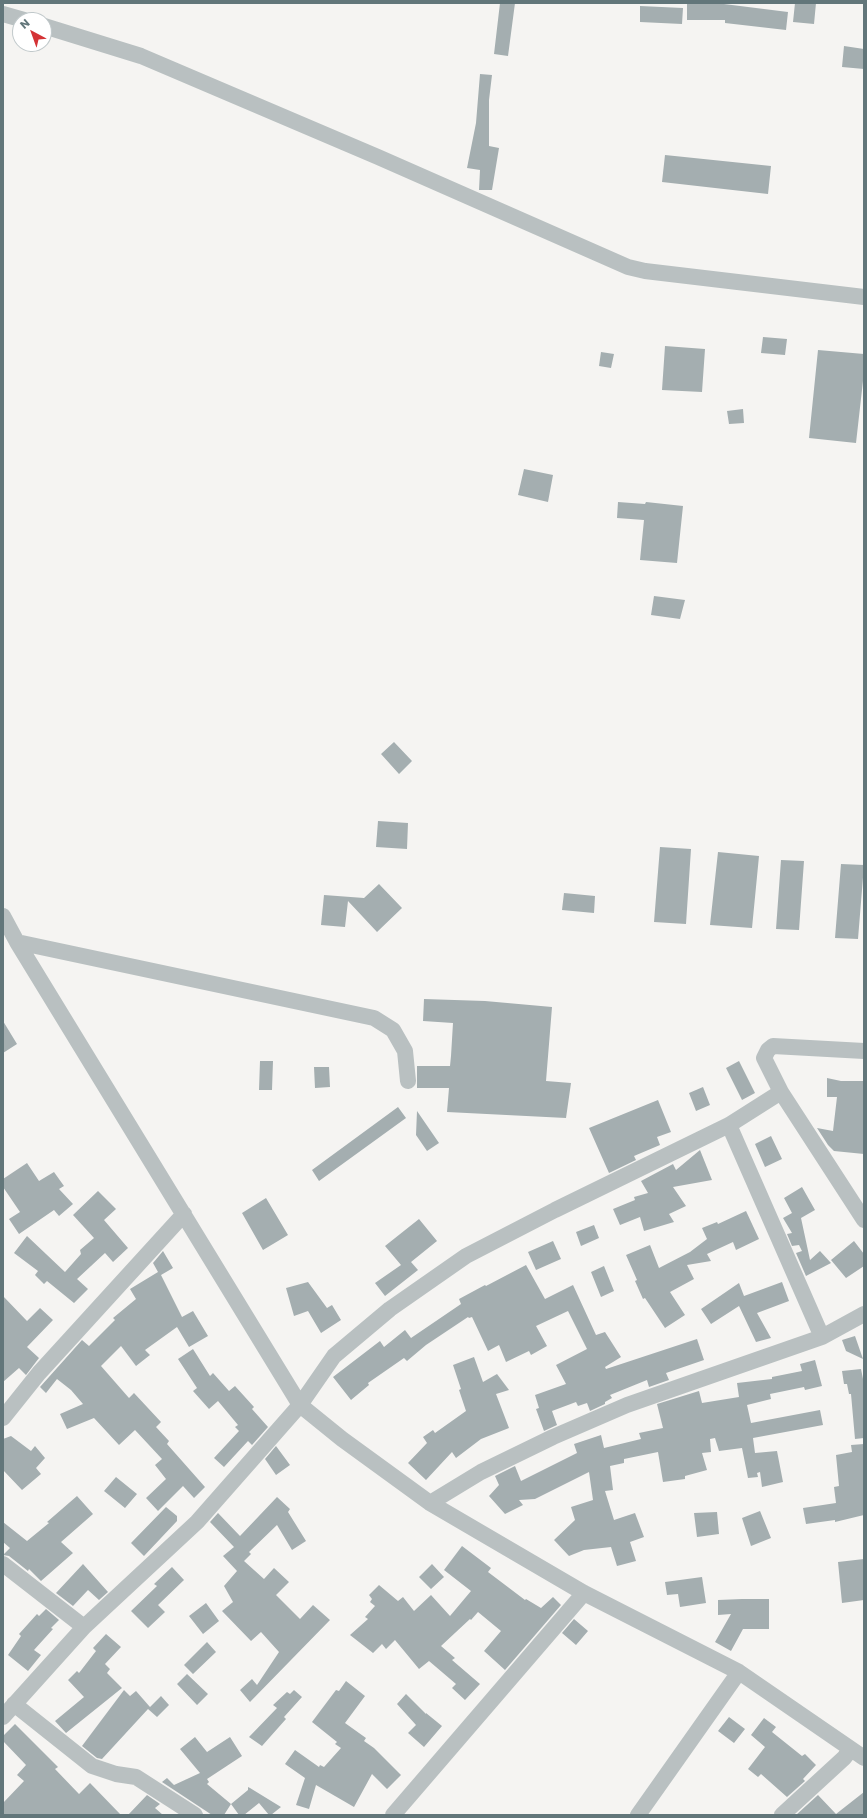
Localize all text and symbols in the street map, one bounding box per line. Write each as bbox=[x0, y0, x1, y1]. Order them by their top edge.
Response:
north arrow bbox=[12, 12, 52, 52]
text: N bbox=[16, 15, 33, 32]

